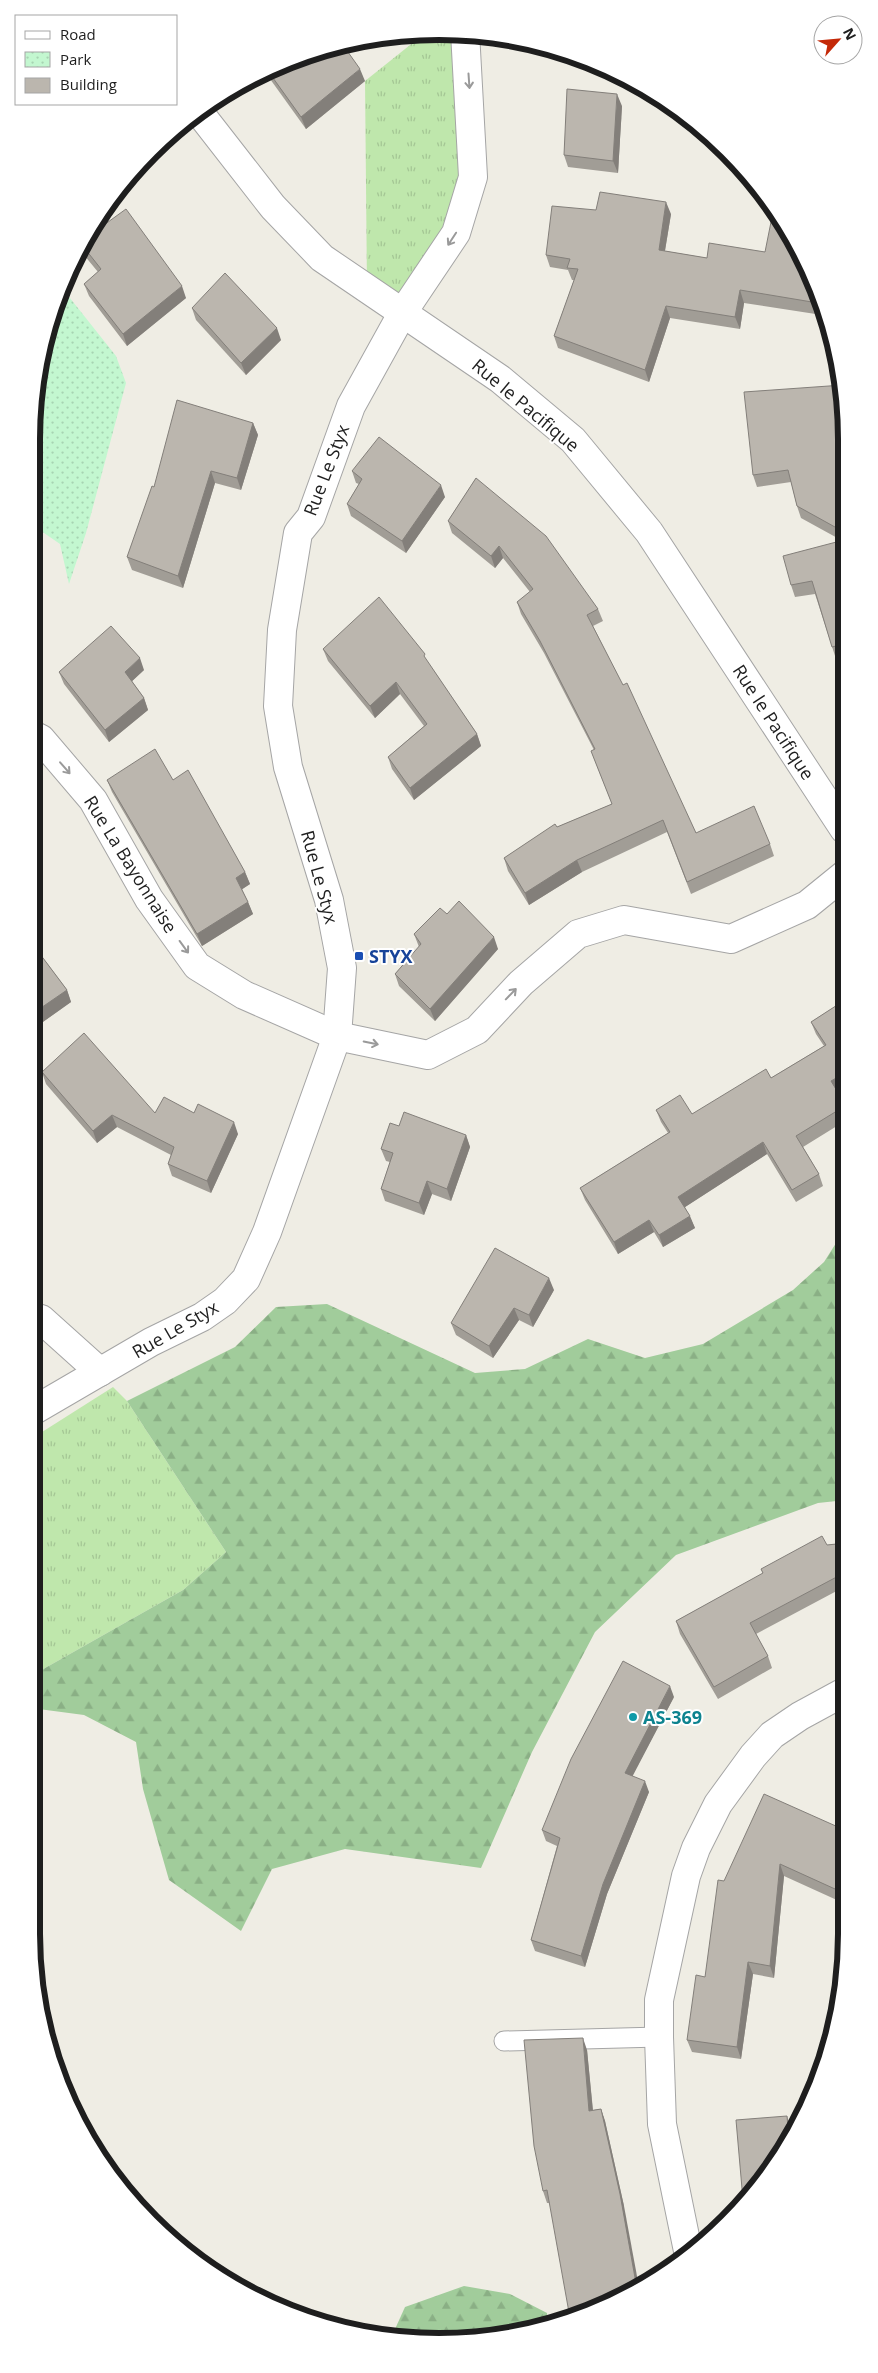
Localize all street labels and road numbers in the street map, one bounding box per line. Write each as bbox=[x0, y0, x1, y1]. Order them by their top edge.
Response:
street label: Rue le Pacifique bbox=[467, 353, 585, 457]
street label: Rue Le Styx bbox=[298, 420, 355, 519]
street label: Rue le Pacifique bbox=[728, 660, 820, 784]
street label: Rue La Bayonnaise bbox=[79, 791, 183, 937]
street label: Rue Le Styx bbox=[296, 828, 344, 927]
street label: Rue Le Styx bbox=[127, 1294, 223, 1363]

